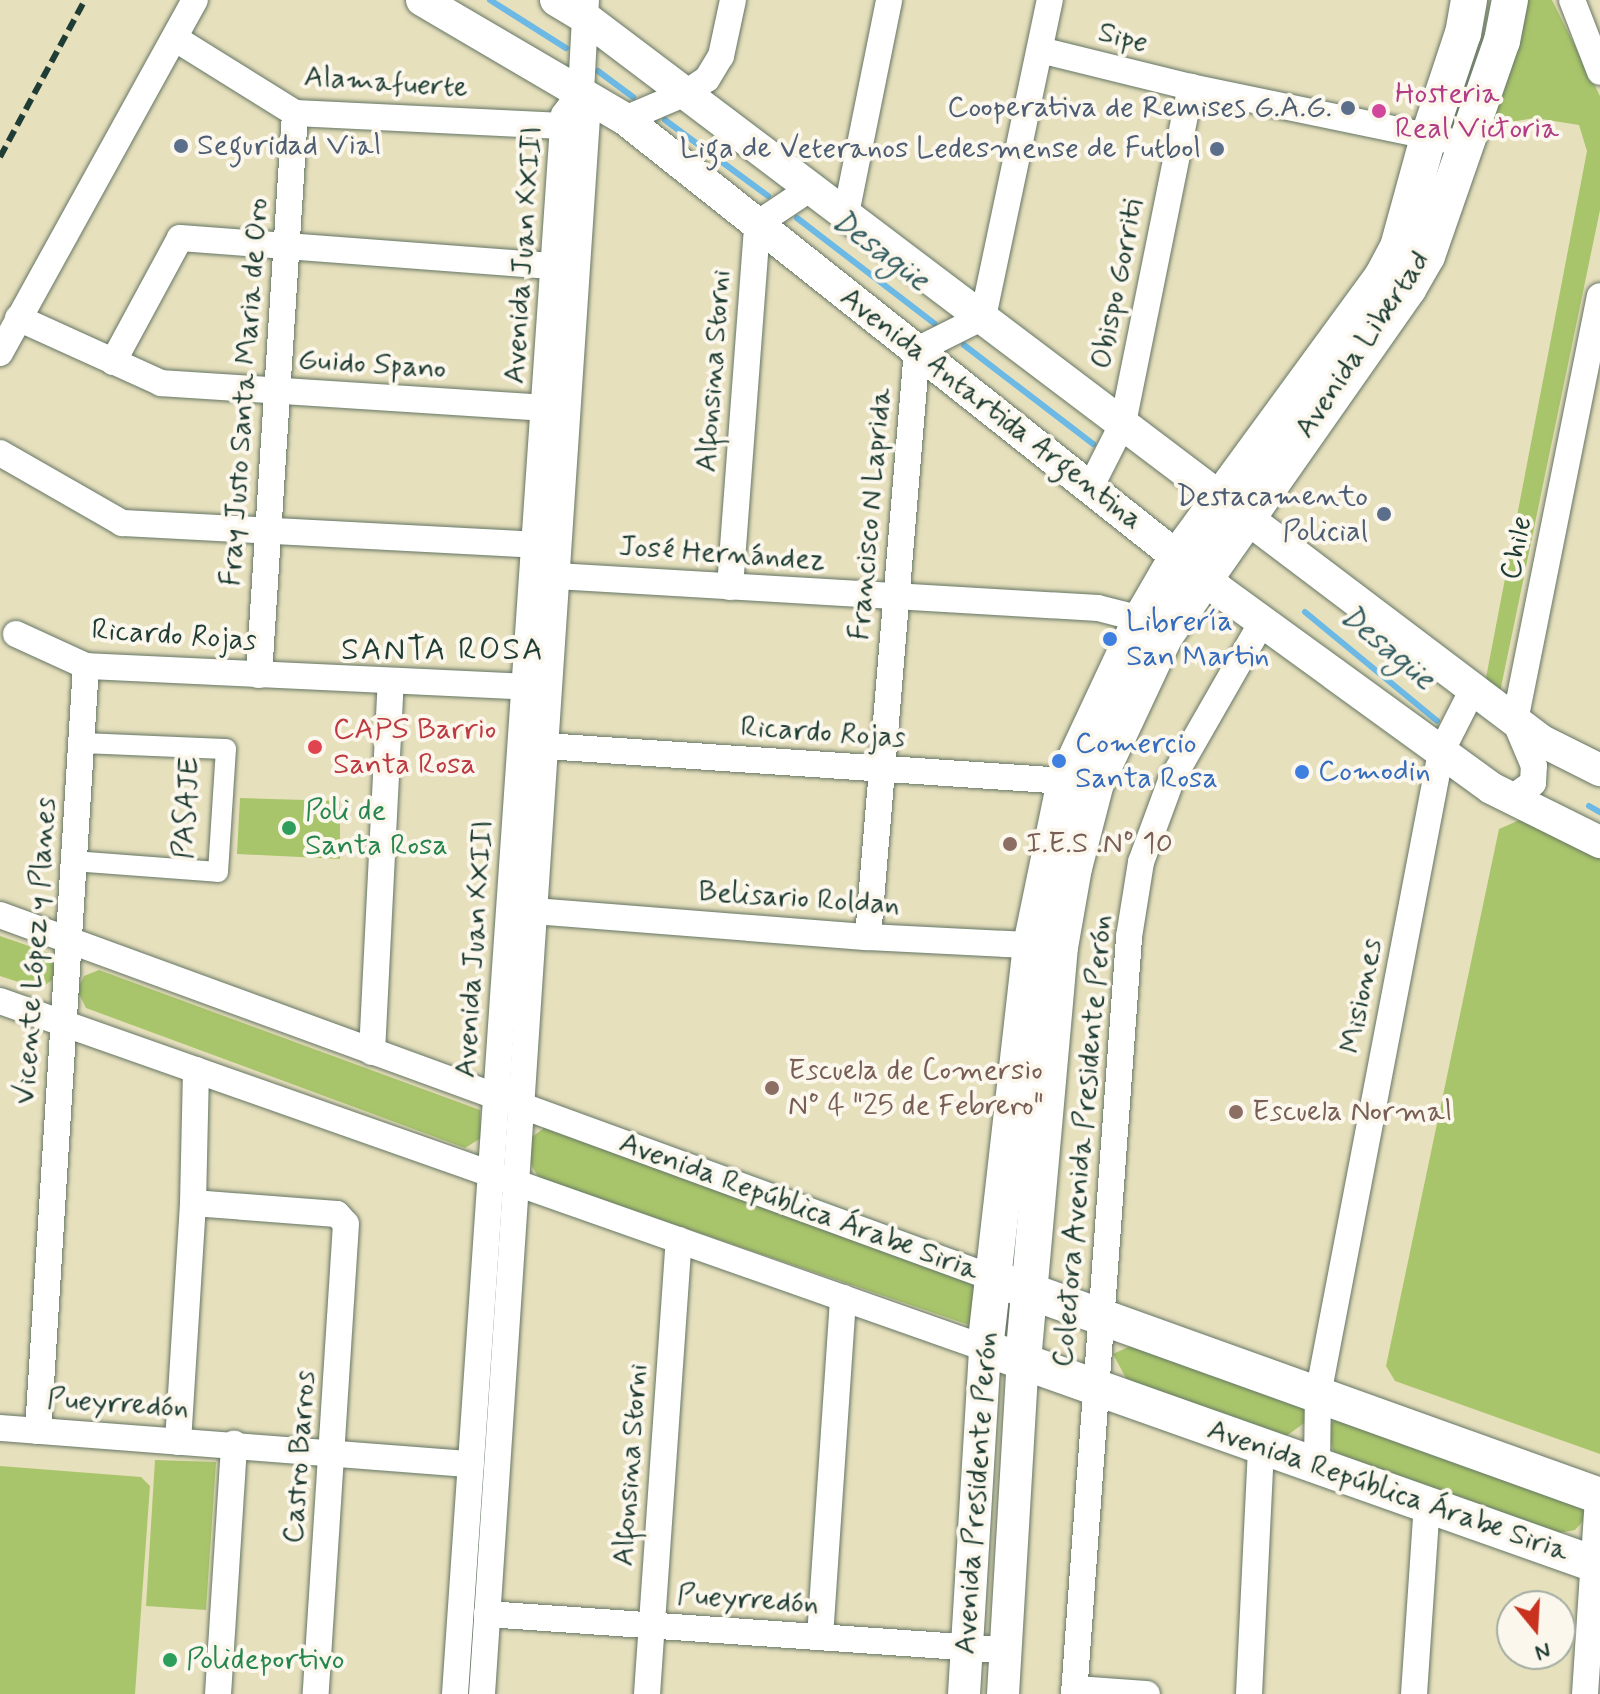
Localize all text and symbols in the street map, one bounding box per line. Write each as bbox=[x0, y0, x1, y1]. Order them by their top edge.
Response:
street label: Sipe bbox=[1094, 14, 1152, 62]
street label: Alamafuerte bbox=[303, 59, 469, 107]
place label: Hosteria Real Victoria bbox=[1395, 76, 1555, 146]
place label: Cooperativa de Remises G.A.G. bbox=[944, 90, 1332, 126]
marker: Cooperativa de Remises G.A.G. bbox=[1339, 99, 1357, 117]
marker: Hosteria Real Victoria bbox=[1370, 102, 1388, 120]
street label: Avenida Juan XXIII bbox=[497, 123, 551, 387]
place label: Seguridad Vial bbox=[197, 128, 374, 164]
place label: Liga de Veteranos Ledesmense de Futbol bbox=[689, 131, 1201, 167]
marker: Seguridad Vial bbox=[172, 137, 190, 155]
marker: Liga de Veteranos Ledesmense de Futbol bbox=[1208, 140, 1226, 158]
street label: Fray Justo Santa Maria de Oro bbox=[213, 196, 277, 588]
street label: Obispo Gorriti bbox=[1084, 196, 1152, 372]
water label: Desagüe bbox=[823, 202, 937, 300]
street label: Avenida Libertad bbox=[1287, 245, 1439, 445]
street label: Alfonsina Storni bbox=[689, 267, 739, 475]
street label: Avenida Antartida Argentina bbox=[834, 280, 1148, 538]
street label: Guido Spano bbox=[293, 342, 451, 388]
street label: Francisco N Laprida bbox=[842, 384, 900, 644]
place label: Destacamento Policial bbox=[1176, 479, 1368, 550]
marker: Destacamento Policial bbox=[1375, 505, 1393, 523]
street label: Chile bbox=[1493, 513, 1541, 583]
street label: José Hernández bbox=[618, 529, 826, 579]
water label: Desagüe bbox=[1331, 597, 1443, 699]
place label: Librería San Martin bbox=[1126, 604, 1272, 674]
street label: Ricardo Rojas bbox=[89, 612, 259, 660]
marker: Librería San Martin bbox=[1101, 630, 1119, 648]
district label: SANTA ROSA bbox=[341, 631, 545, 669]
street label: Ricardo Rojas bbox=[738, 709, 908, 757]
place label: CAPS Barrio Santa Rosa bbox=[333, 712, 496, 782]
place label: Comercio Santa Rosa bbox=[1075, 726, 1218, 796]
marker: CAPS Barrio Santa Rosa bbox=[304, 736, 326, 758]
marker: Comercio Santa Rosa bbox=[1050, 752, 1068, 770]
place label: Comodin bbox=[1318, 754, 1431, 790]
street label: PASAJE bbox=[165, 756, 209, 860]
marker: Comodin bbox=[1293, 763, 1311, 781]
place label: Poli de Santa Rosa bbox=[305, 793, 448, 864]
street label: Vicente López y Planes bbox=[7, 795, 65, 1107]
street label: Avenida Juan XXIII bbox=[448, 817, 502, 1081]
marker: Poli de Santa Rosa bbox=[280, 819, 298, 837]
place label: I.E.S .Nº 10 bbox=[1026, 826, 1173, 862]
marker: I.E.S .Nº 10 bbox=[1001, 835, 1019, 853]
street label: Belisario Roldan bbox=[697, 874, 901, 924]
street label: Colectora Avenida Presidente Perón bbox=[1046, 916, 1120, 1366]
street label: Misiones bbox=[1333, 935, 1391, 1057]
place label: Escuela de Comersio Nº 4 "25 de Febrero" bbox=[788, 1053, 1048, 1124]
marker: Escuela de Comersio Nº 4 "25 de Febrero" bbox=[763, 1079, 781, 1097]
place label: Escuela Normal bbox=[1252, 1094, 1450, 1130]
marker: Escuela Normal bbox=[1227, 1103, 1245, 1121]
street label: Avenida República Árabe Siria bbox=[614, 1125, 984, 1289]
street label: Avenida Presidente Perón bbox=[948, 1331, 1006, 1655]
street label: Alfonsina Storni bbox=[606, 1361, 656, 1569]
street label: Castro Barros bbox=[276, 1369, 324, 1545]
street label: Pueyrredón bbox=[46, 1381, 190, 1427]
street label: Avenida República Árabe Siria bbox=[1202, 1412, 1574, 1570]
street label: Pueyrredón bbox=[676, 1577, 820, 1623]
north arrow bbox=[1496, 1590, 1576, 1670]
text: N bbox=[1532, 1635, 1554, 1667]
place label: Polideportivo bbox=[186, 1642, 345, 1678]
marker: Polideportivo bbox=[161, 1651, 179, 1669]

